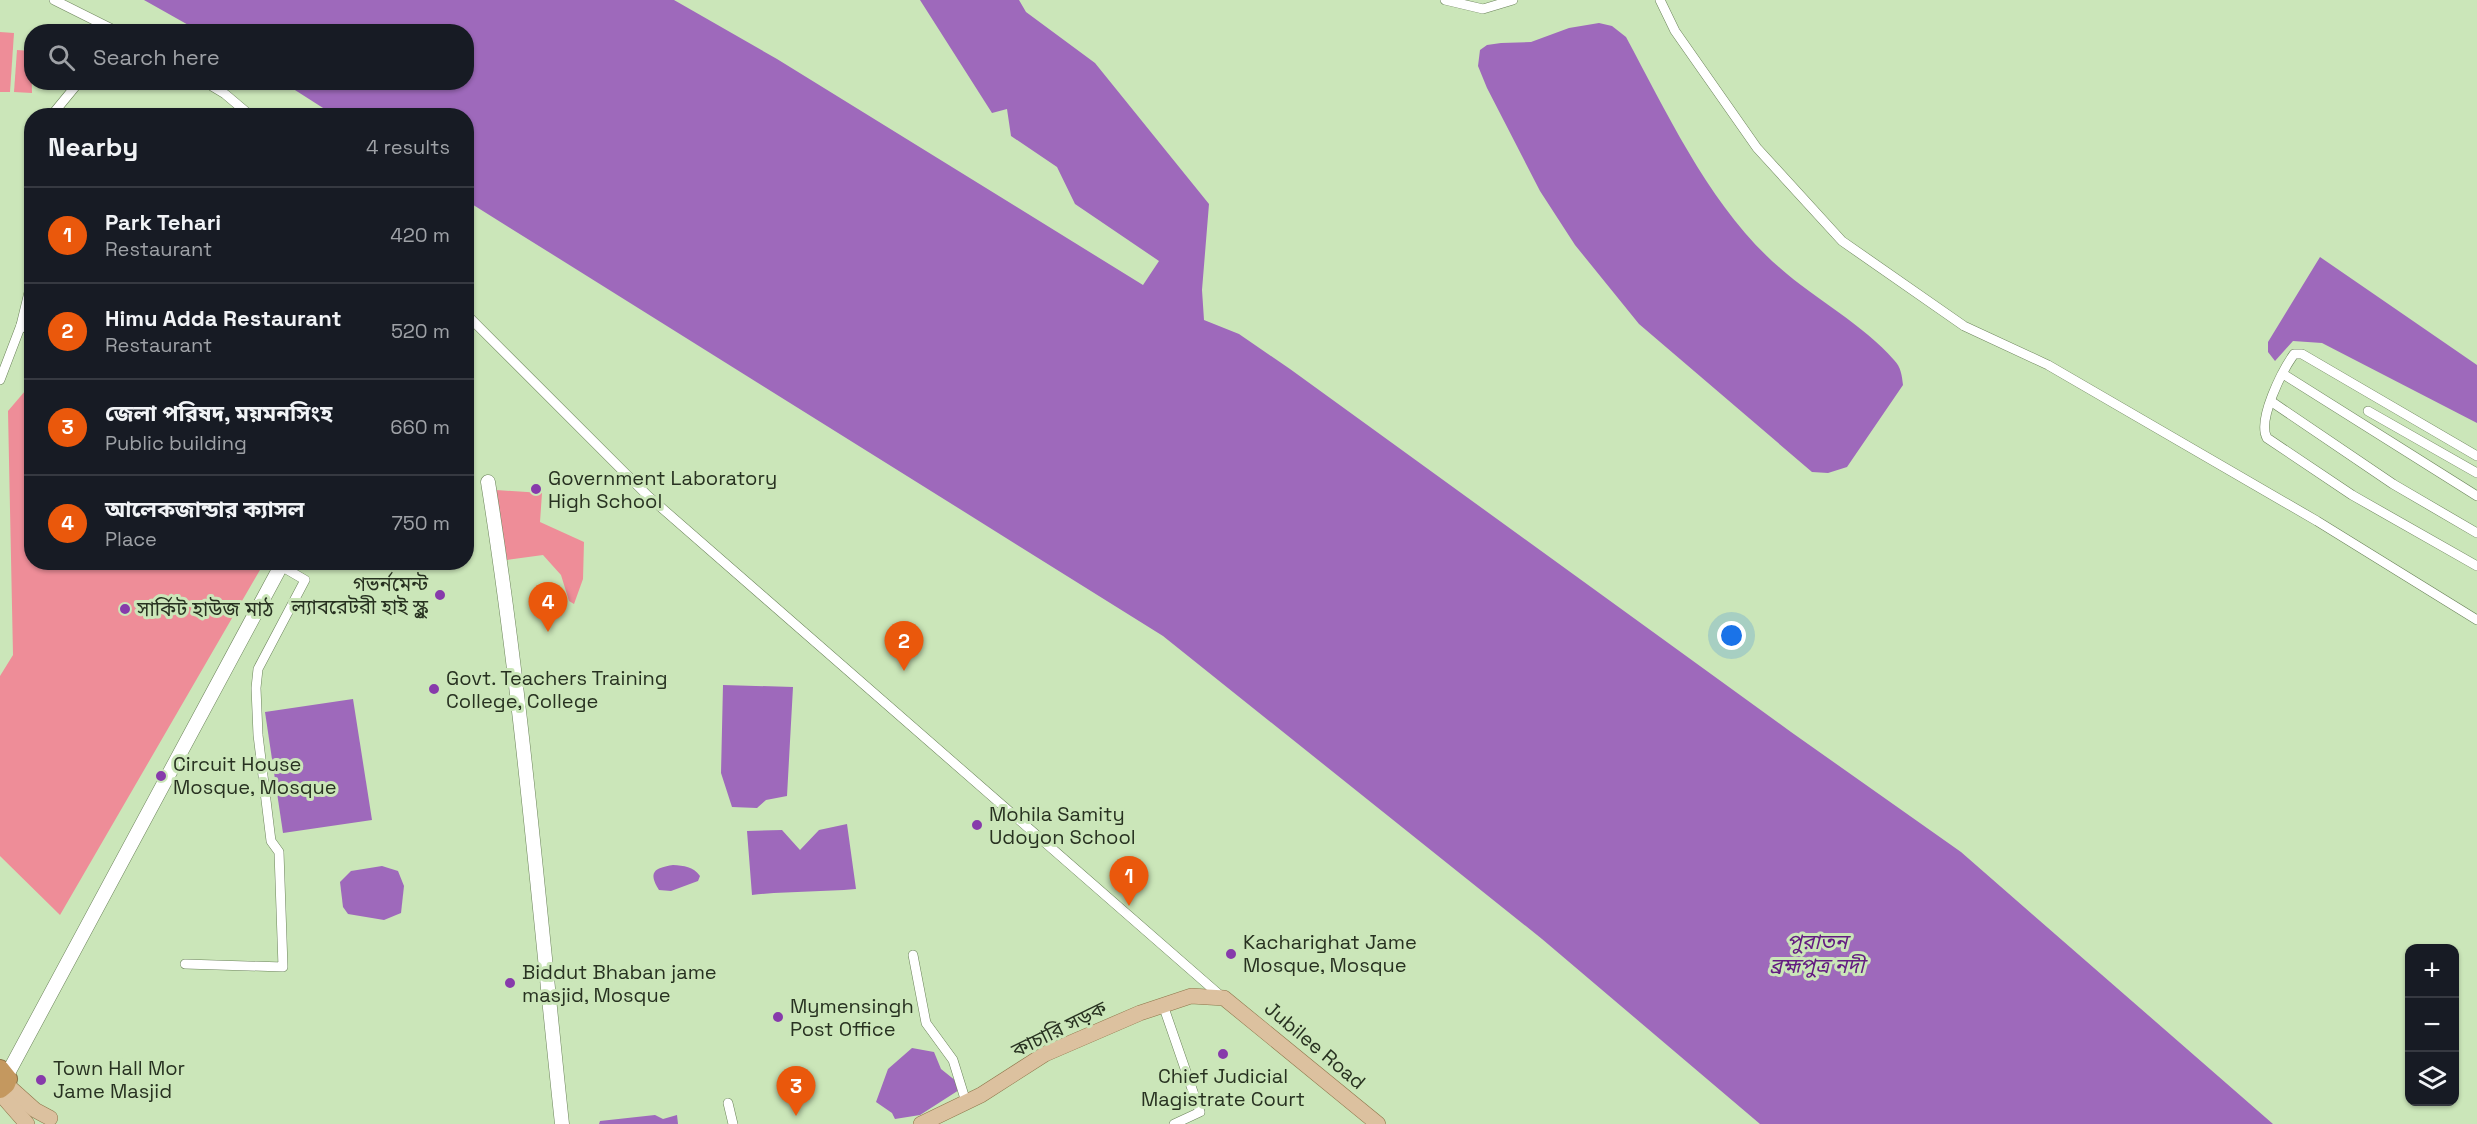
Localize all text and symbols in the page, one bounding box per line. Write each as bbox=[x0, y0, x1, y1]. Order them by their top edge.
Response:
search box bbox=[24, 24, 474, 90]
icon: search bbox=[45, 41, 78, 74]
text: Search here bbox=[93, 43, 220, 71]
text: Nearby bbox=[48, 130, 138, 164]
text: 4 results bbox=[366, 134, 450, 160]
text: Park Tehari bbox=[105, 208, 221, 236]
text: 1 bbox=[63, 222, 72, 248]
text: 420 m bbox=[390, 222, 450, 248]
text: Restaurant bbox=[105, 236, 212, 262]
text: Himu Adda Restaurant bbox=[105, 304, 341, 332]
text: 2 bbox=[62, 318, 73, 344]
text: 520 m bbox=[391, 318, 450, 344]
text: Restaurant bbox=[105, 332, 212, 358]
text: জেলা পরিষদ, ময়মনসিংহ bbox=[105, 399, 332, 427]
text: 3 bbox=[61, 414, 74, 440]
text: 660 m bbox=[390, 414, 450, 440]
text: Public building bbox=[105, 430, 247, 456]
place label: Government Laboratory High School bbox=[548, 465, 777, 514]
marker: Government Laboratory High School bbox=[529, 482, 543, 496]
text: আলেকজান্ডার ক্যাসল bbox=[105, 495, 305, 523]
text: 4 bbox=[61, 510, 74, 536]
text: 750 m bbox=[392, 510, 450, 536]
text: Place bbox=[105, 526, 157, 552]
place label: গভর্নমেন্ট ল্যাবরেটরী হাই স্কুল bbox=[291, 571, 429, 620]
pin: 4 bbox=[528, 582, 568, 632]
marker: গভর্নমেন্ট ল্যাবরেটরী হাই স্কুল bbox=[433, 588, 447, 602]
place label: সার্কিট হাউজ মাঠ bbox=[136, 596, 274, 622]
marker: সার্কিট হাউজ মাঠ bbox=[118, 602, 132, 616]
your location bbox=[1717, 621, 1746, 650]
pin: 2 bbox=[884, 622, 924, 671]
place label: Govt. Teachers Training College, College bbox=[446, 665, 668, 714]
marker: Govt. Teachers Training College, College bbox=[427, 682, 441, 696]
place label: Circuit House Mosque, Mosque bbox=[173, 751, 337, 800]
marker: Circuit House Mosque, Mosque bbox=[154, 769, 168, 783]
place label: Mohila Samity Udoyon School bbox=[989, 801, 1136, 850]
marker: Mohila Samity Udoyon School bbox=[970, 818, 984, 832]
pin: 1 bbox=[1110, 856, 1148, 906]
water label: পুরাতন ব্রহ্মপুত্র নদী bbox=[1770, 928, 1869, 979]
place label: Kacharighat Jame Mosque, Mosque bbox=[1243, 929, 1417, 978]
map controls bbox=[2405, 944, 2459, 1106]
button: + bbox=[2405, 944, 2459, 998]
marker: Kacharighat Jame Mosque, Mosque bbox=[1224, 947, 1238, 961]
place label: Biddut Bhaban jame masjid, Mosque bbox=[522, 959, 717, 1008]
marker: Biddut Bhaban jame masjid, Mosque bbox=[503, 976, 517, 990]
place label: Mymensingh Post Office bbox=[790, 993, 914, 1042]
street label: কাচারি সড়ক bbox=[1006, 994, 1112, 1064]
street label: Jubilee Road bbox=[1259, 995, 1371, 1095]
button: − bbox=[2405, 998, 2459, 1052]
marker: Mymensingh Post Office bbox=[771, 1010, 785, 1024]
marker: Chief Judicial Magistrate Court bbox=[1216, 1047, 1230, 1061]
button: layers bbox=[2405, 1052, 2459, 1106]
place label: Town Hall Mor Jame Masjid bbox=[53, 1055, 185, 1104]
place label: Chief Judicial Magistrate Court bbox=[1141, 1063, 1305, 1112]
pin: 3 bbox=[776, 1066, 816, 1116]
marker: Town Hall Mor Jame Masjid bbox=[34, 1073, 48, 1087]

